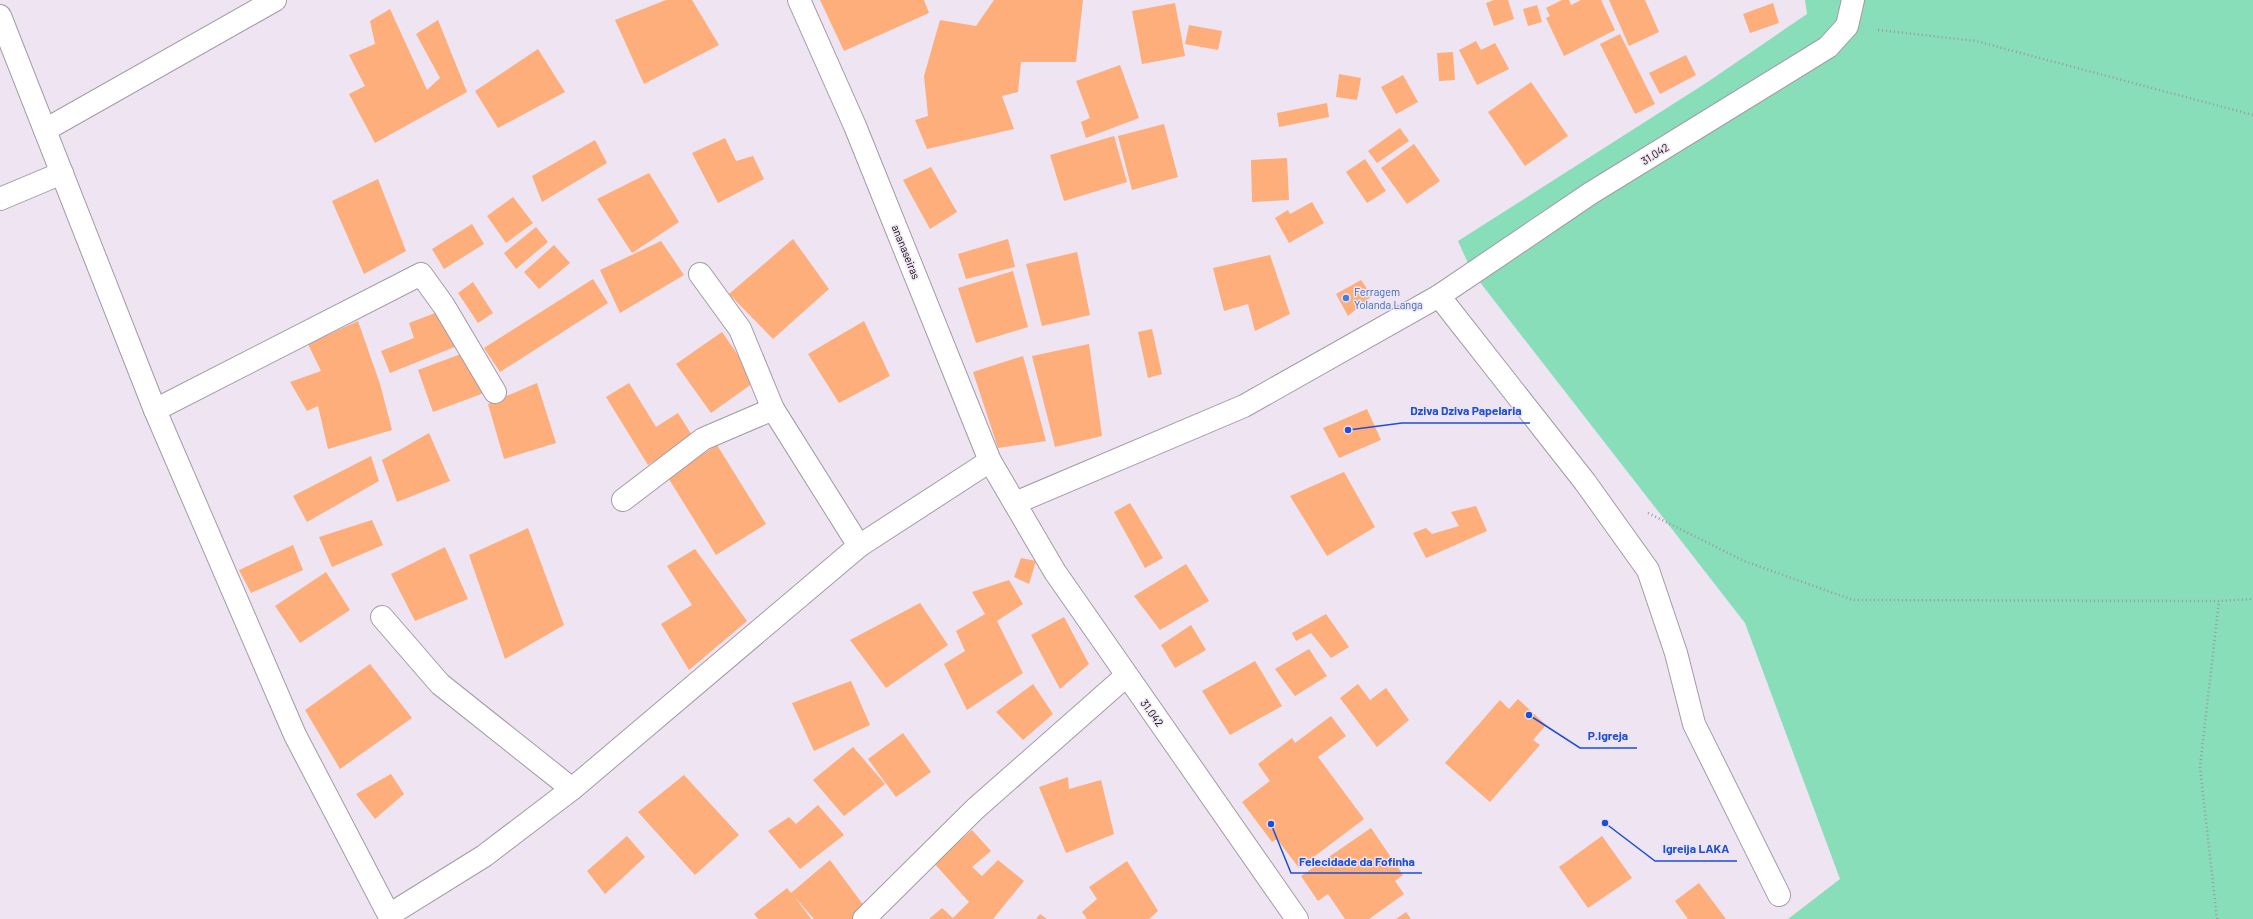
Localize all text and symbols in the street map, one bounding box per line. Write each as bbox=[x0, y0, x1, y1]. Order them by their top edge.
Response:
street label: 31.042 bbox=[1638, 140, 1671, 167]
street label: ananaseiras bbox=[890, 223, 923, 281]
place label: Ferragem Yolanda Langa bbox=[1354, 285, 1423, 311]
marker: Ferragem Yolanda Langa bbox=[1341, 293, 1351, 303]
callout: Dziva Dziva Papelaria bbox=[1402, 399, 1530, 423]
text: Dziva Dziva Papelaria bbox=[1410, 403, 1522, 417]
street label: 31.042 bbox=[1138, 697, 1167, 729]
callout: P.Igreja bbox=[1580, 724, 1637, 748]
text: P.Igreja bbox=[1588, 728, 1628, 742]
callout: Igreija LAKA bbox=[1655, 837, 1737, 861]
text: Igreija LAKA bbox=[1663, 841, 1729, 855]
callout: Felecidade da Fofinha bbox=[1291, 849, 1422, 873]
text: Felecidade da Fofinha bbox=[1299, 854, 1415, 868]

